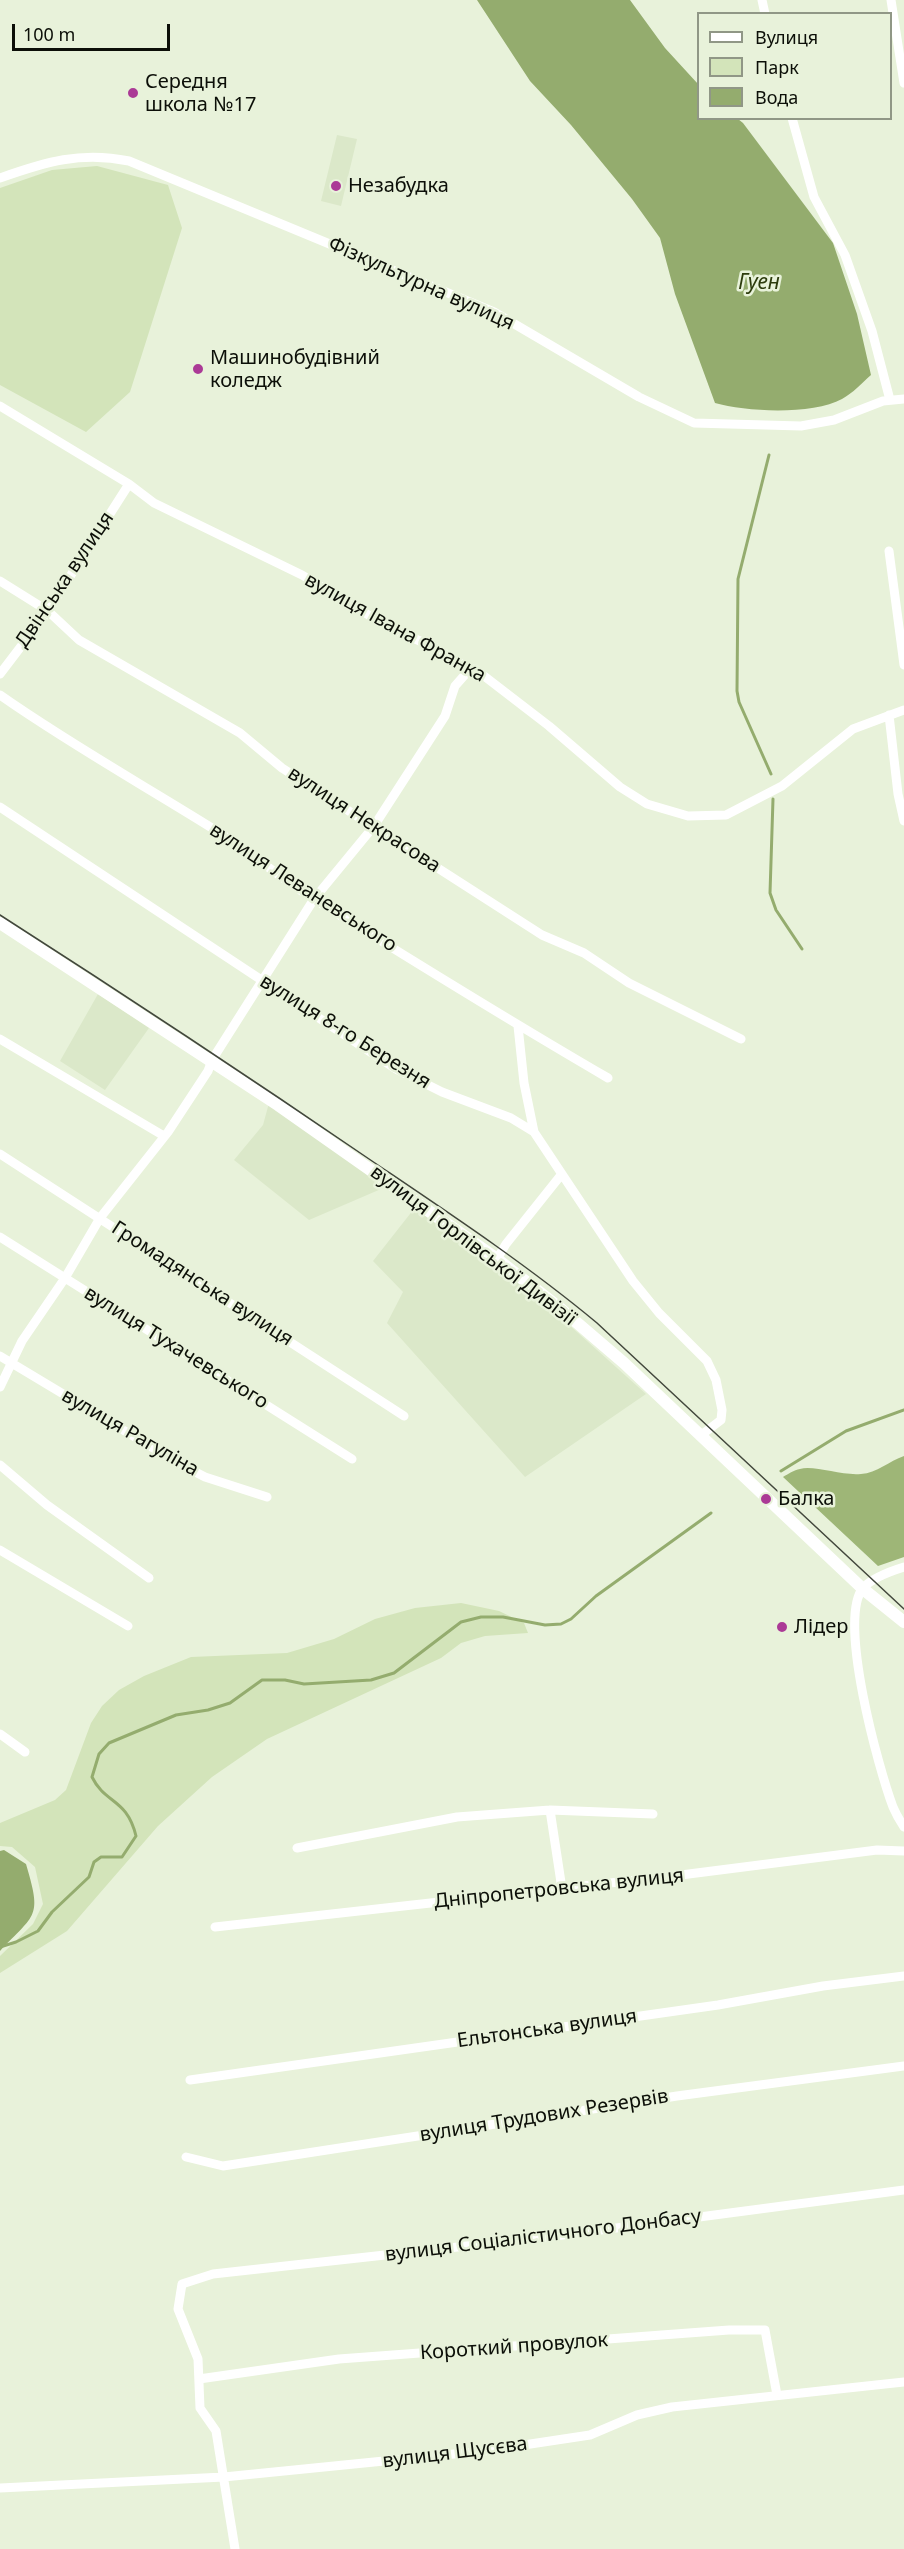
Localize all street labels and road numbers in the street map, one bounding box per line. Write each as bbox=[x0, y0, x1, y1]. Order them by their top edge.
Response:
street label: Фізкультурна вулиця bbox=[324, 232, 518, 336]
street label: Двінська вулиця bbox=[11, 507, 119, 653]
street label: вулиця Івана Франка bbox=[300, 568, 490, 688]
street label: вулиця Некрасова bbox=[283, 762, 445, 878]
street label: вулиця Леваневського bbox=[205, 818, 401, 958]
street label: вулиця 8-го Березня bbox=[255, 970, 435, 1094]
street label: вулиця Горлівської Дивізії bbox=[365, 1161, 581, 1331]
street label: Громадянська вулиця bbox=[107, 1216, 297, 1352]
street label: вулиця Тухачевського bbox=[79, 1281, 273, 1415]
street label: вулиця Рагуліна bbox=[57, 1384, 203, 1482]
street label: Дніпропетровська вулиця bbox=[433, 1864, 685, 1914]
street label: Ельтонська вулиця bbox=[456, 2004, 638, 2054]
street label: вулиця Трудових Резервів bbox=[418, 2084, 670, 2148]
street label: вулиця Соціалістичного Донбасу bbox=[383, 2205, 703, 2267]
street label: Короткий провулок bbox=[419, 2328, 609, 2366]
street label: вулиця Щусєва bbox=[381, 2432, 529, 2474]

